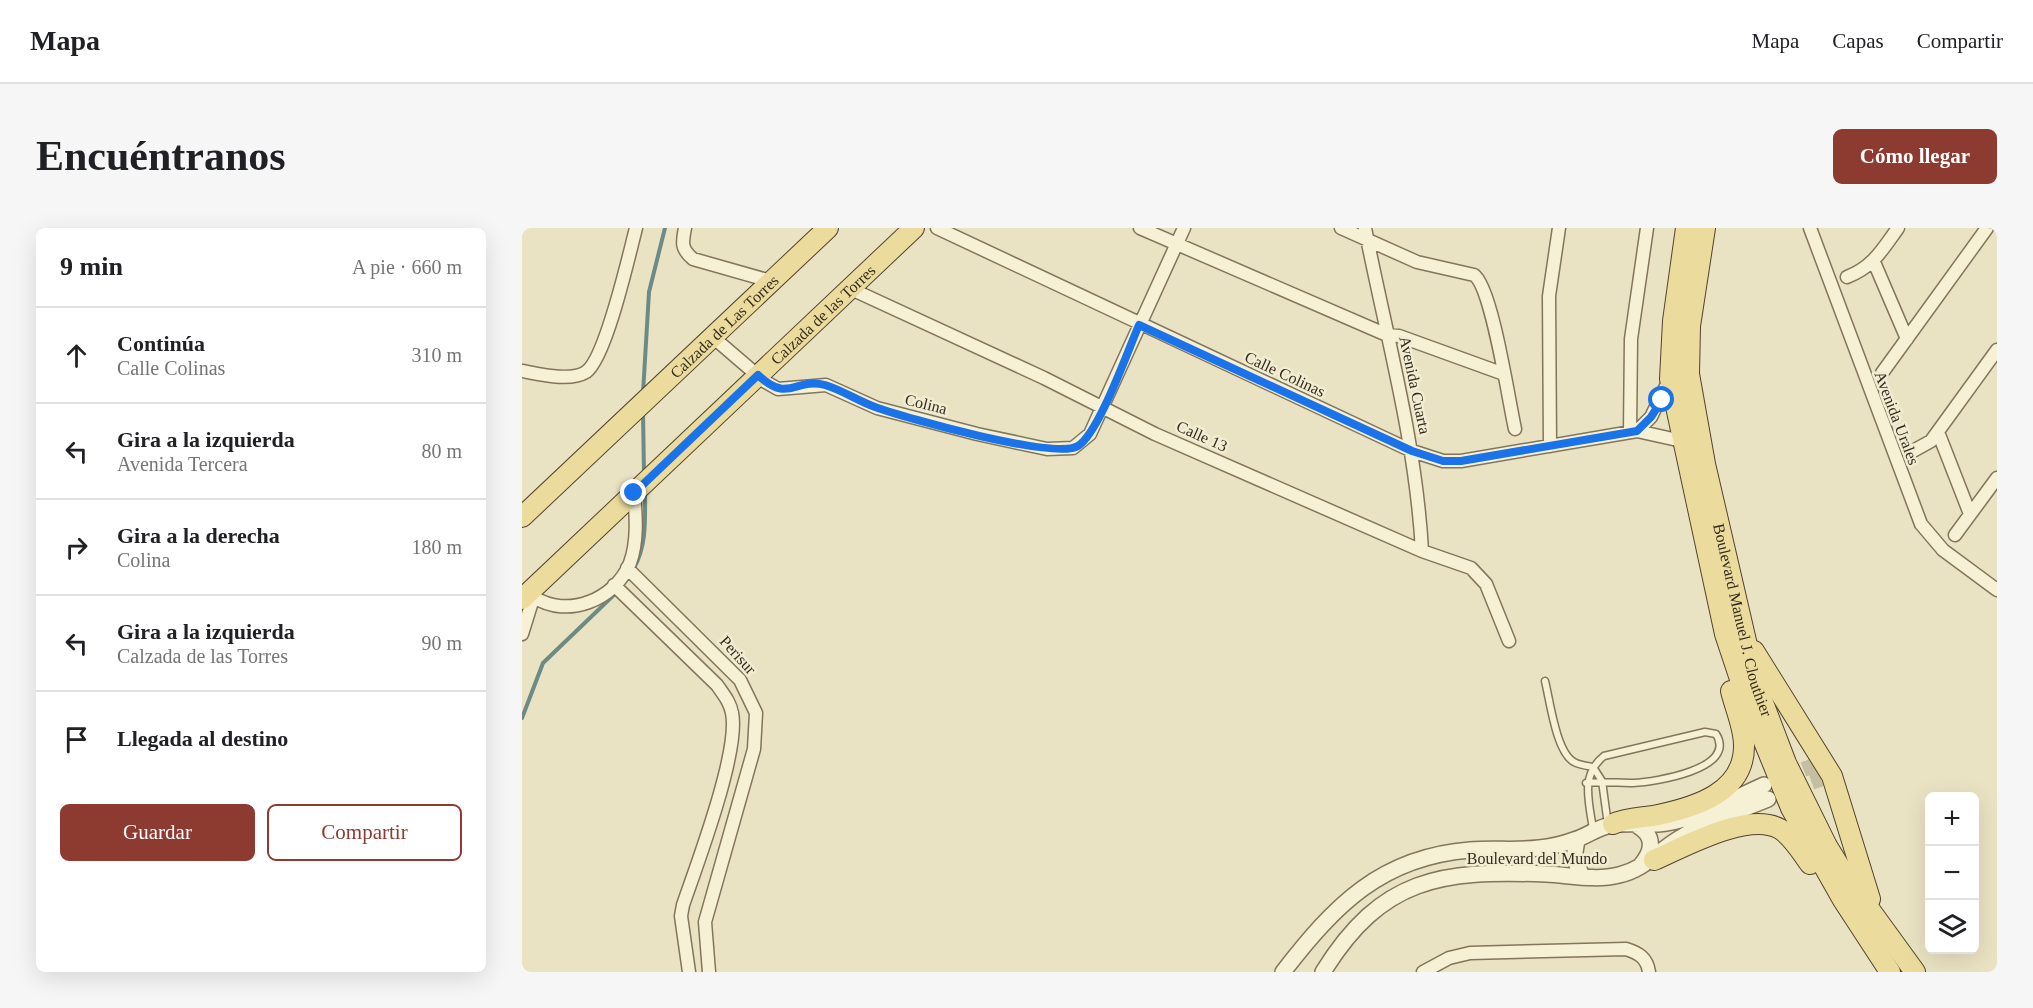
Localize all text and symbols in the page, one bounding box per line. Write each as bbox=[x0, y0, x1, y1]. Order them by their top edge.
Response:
text: Mapa bbox=[30, 25, 100, 56]
text: Mapa bbox=[1752, 29, 1799, 53]
text: Capas bbox=[1832, 29, 1884, 53]
text: Compartir bbox=[1917, 29, 2003, 53]
button: Cómo llegar bbox=[1833, 129, 1997, 184]
text: Encuéntranos bbox=[36, 133, 286, 179]
text: 9 min bbox=[60, 252, 123, 281]
text: A pie · 660 m bbox=[352, 256, 462, 278]
street label: Calzada de las Torres bbox=[767, 261, 878, 368]
street label: Calzada de Las Torres bbox=[667, 271, 782, 381]
text: Continúa bbox=[117, 331, 205, 356]
street label: Avenida Cuarta bbox=[1396, 334, 1434, 436]
icon: ahead bbox=[60, 339, 93, 372]
text: 310 m bbox=[411, 344, 462, 366]
street label: Calle Colinas bbox=[1242, 348, 1328, 400]
text: Calle Colinas bbox=[117, 357, 225, 379]
street label: Avenida Urales bbox=[1871, 369, 1923, 467]
route start bbox=[1648, 386, 1674, 412]
street label: Colina bbox=[903, 391, 949, 417]
street label: Calle 13 bbox=[1174, 417, 1230, 455]
text: Gira a la izquierda bbox=[117, 427, 295, 452]
icon: left bbox=[60, 435, 93, 468]
text: 80 m bbox=[421, 440, 462, 462]
text: Avenida Tercera bbox=[117, 453, 248, 475]
route end bbox=[620, 479, 646, 505]
street label: Boulevard Manuel J. Clouthier bbox=[1711, 522, 1776, 719]
text: Gira a la derecha bbox=[117, 523, 280, 548]
icon: right bbox=[60, 531, 93, 564]
text: 180 m bbox=[411, 536, 462, 558]
text: Colina bbox=[117, 549, 170, 571]
text: Gira a la izquierda bbox=[117, 619, 295, 644]
icon: left bbox=[60, 627, 93, 660]
text: 90 m bbox=[421, 632, 462, 654]
street label: Perisur bbox=[717, 632, 760, 678]
text: Calzada de las Torres bbox=[117, 645, 288, 667]
icon: arrive bbox=[60, 723, 93, 756]
text: Llegada al destino bbox=[117, 726, 288, 751]
map controls bbox=[1925, 792, 1979, 954]
button: + bbox=[1925, 792, 1979, 846]
button: Guardar bbox=[60, 804, 255, 861]
button: Compartir bbox=[267, 804, 462, 861]
button: − bbox=[1925, 846, 1979, 900]
street label: Boulevard del Mundo bbox=[1467, 850, 1607, 867]
button: layers bbox=[1925, 900, 1979, 954]

